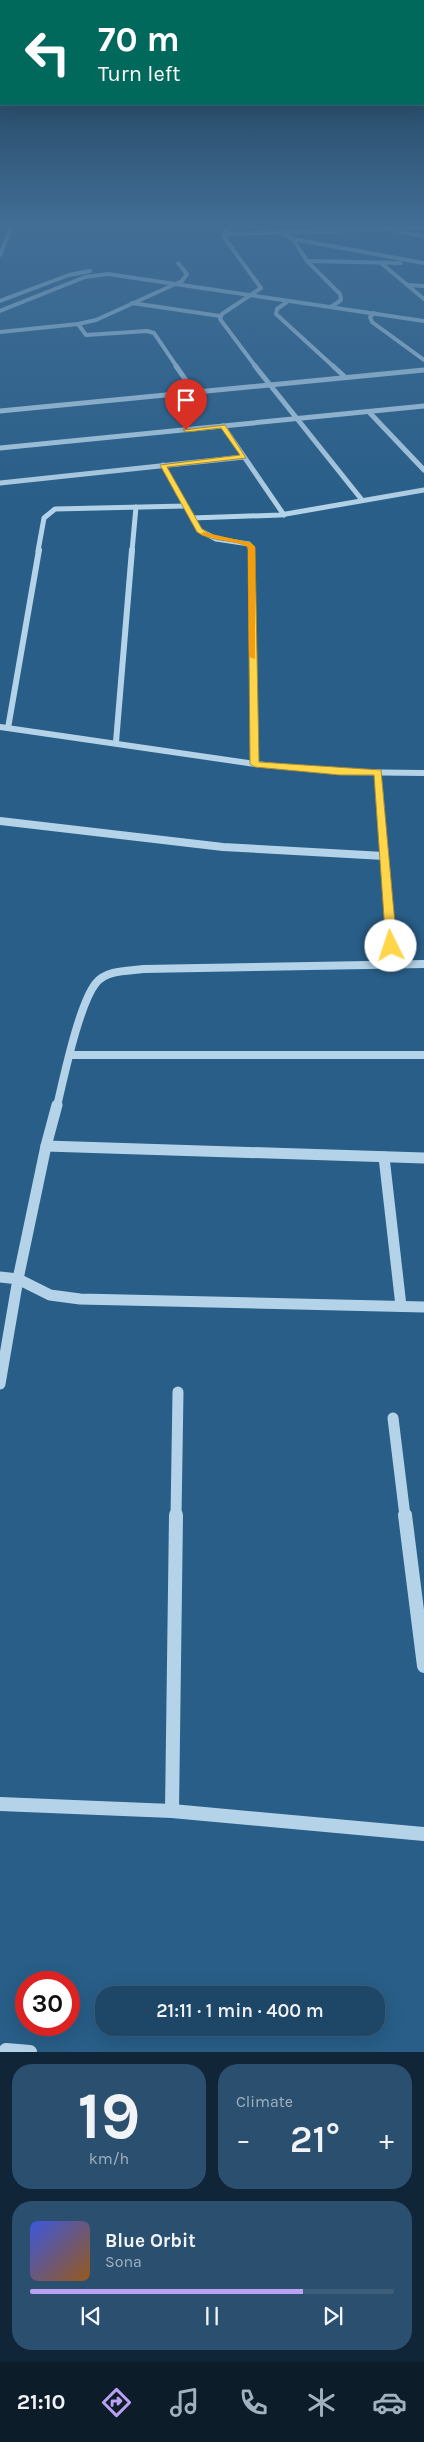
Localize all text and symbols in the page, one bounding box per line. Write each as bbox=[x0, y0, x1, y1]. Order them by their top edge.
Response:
text: 70 m bbox=[98, 19, 180, 60]
icon: left bbox=[15, 20, 80, 85]
text: Turn left bbox=[98, 61, 181, 87]
pin bbox=[165, 379, 207, 430]
icon: arrive bbox=[172, 386, 200, 414]
position arrow bbox=[364, 919, 416, 971]
speed limit sign: 30 bbox=[15, 1971, 80, 2036]
text: 21:11 · 1 min · 400 m bbox=[156, 2000, 324, 2022]
text: 19 bbox=[78, 2078, 140, 2154]
text: Climate bbox=[236, 2092, 293, 2111]
text: 21° bbox=[290, 2117, 340, 2162]
text: − bbox=[236, 2123, 251, 2156]
text: + bbox=[379, 2123, 394, 2156]
text: km/h bbox=[89, 2149, 129, 2168]
text: Blue Orbit bbox=[105, 2230, 196, 2252]
text: Sona bbox=[105, 2252, 142, 2271]
icon: previous bbox=[77, 2302, 105, 2330]
icon: pause bbox=[198, 2302, 226, 2330]
icon: next bbox=[319, 2302, 347, 2330]
icon: directions bbox=[99, 2385, 134, 2420]
icon: music bbox=[167, 2385, 202, 2420]
icon: phone bbox=[236, 2385, 271, 2420]
icon: climate bbox=[304, 2385, 339, 2420]
icon: car bbox=[372, 2385, 407, 2420]
text: 21:10 bbox=[17, 2389, 66, 2415]

